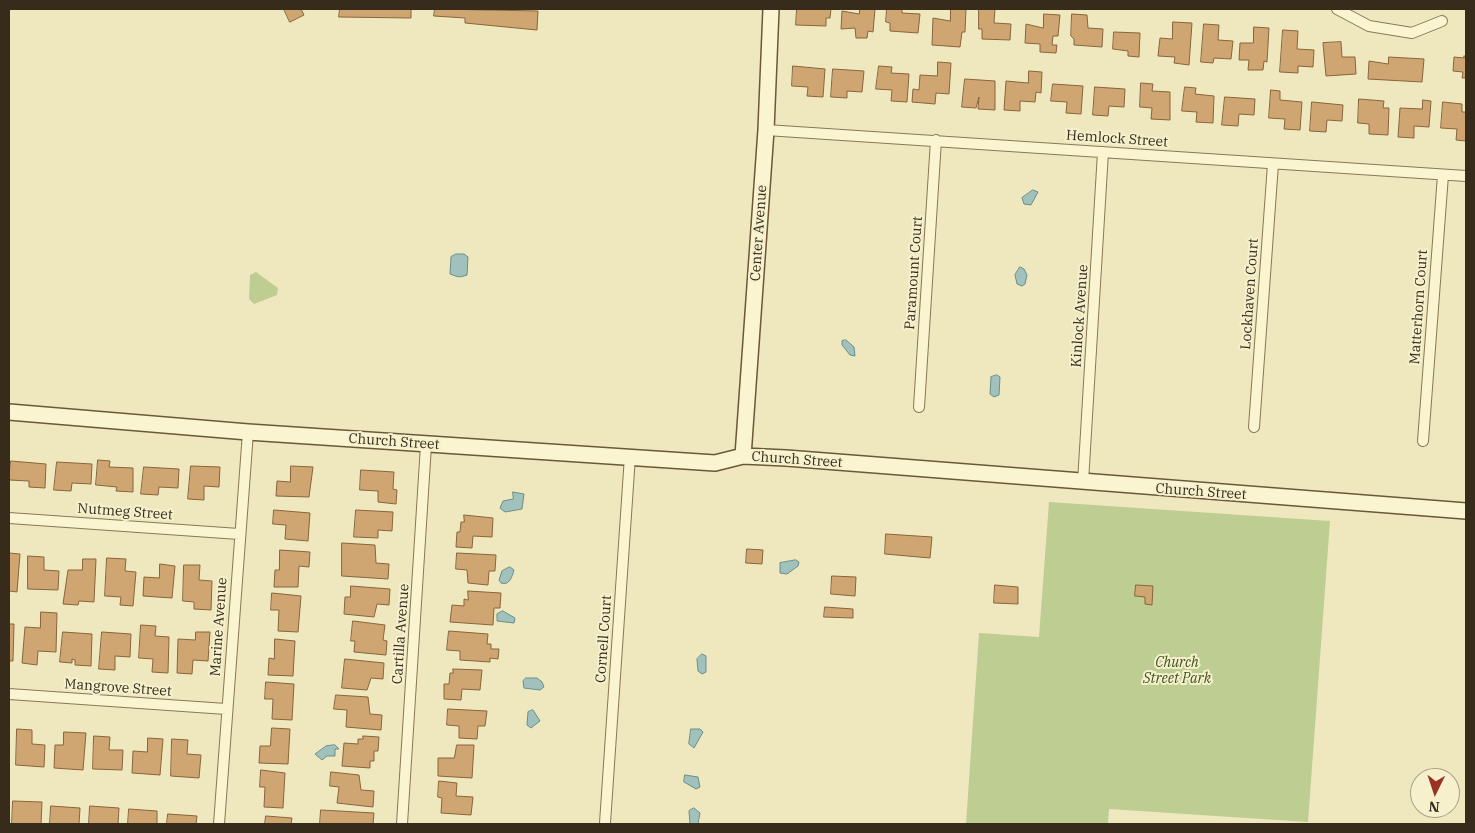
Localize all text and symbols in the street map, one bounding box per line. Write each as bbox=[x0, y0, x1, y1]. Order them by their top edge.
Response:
street label: Hemlock Street bbox=[1066, 127, 1168, 151]
street label: Center Avenue bbox=[747, 184, 771, 282]
street label: Paramount Court bbox=[902, 216, 926, 330]
street label: Lockhaven Court bbox=[1238, 238, 1262, 350]
street label: Matterhorn Court bbox=[1407, 249, 1431, 365]
street label: Kinlock Avenue bbox=[1068, 264, 1092, 368]
street label: Church Street bbox=[348, 430, 440, 454]
street label: Church Street bbox=[751, 448, 843, 472]
street label: Church Street bbox=[1155, 480, 1247, 504]
street label: Nutmeg Street bbox=[77, 500, 173, 524]
street label: Marine Avenue bbox=[207, 577, 231, 677]
street label: Cartilla Avenue bbox=[389, 583, 413, 685]
street label: Cornell Court bbox=[593, 595, 615, 683]
park label: Church Street Park bbox=[1143, 655, 1211, 688]
street label: Mangrove Street bbox=[64, 676, 172, 700]
north arrow bbox=[1410, 768, 1460, 818]
text: N bbox=[1428, 798, 1440, 816]

